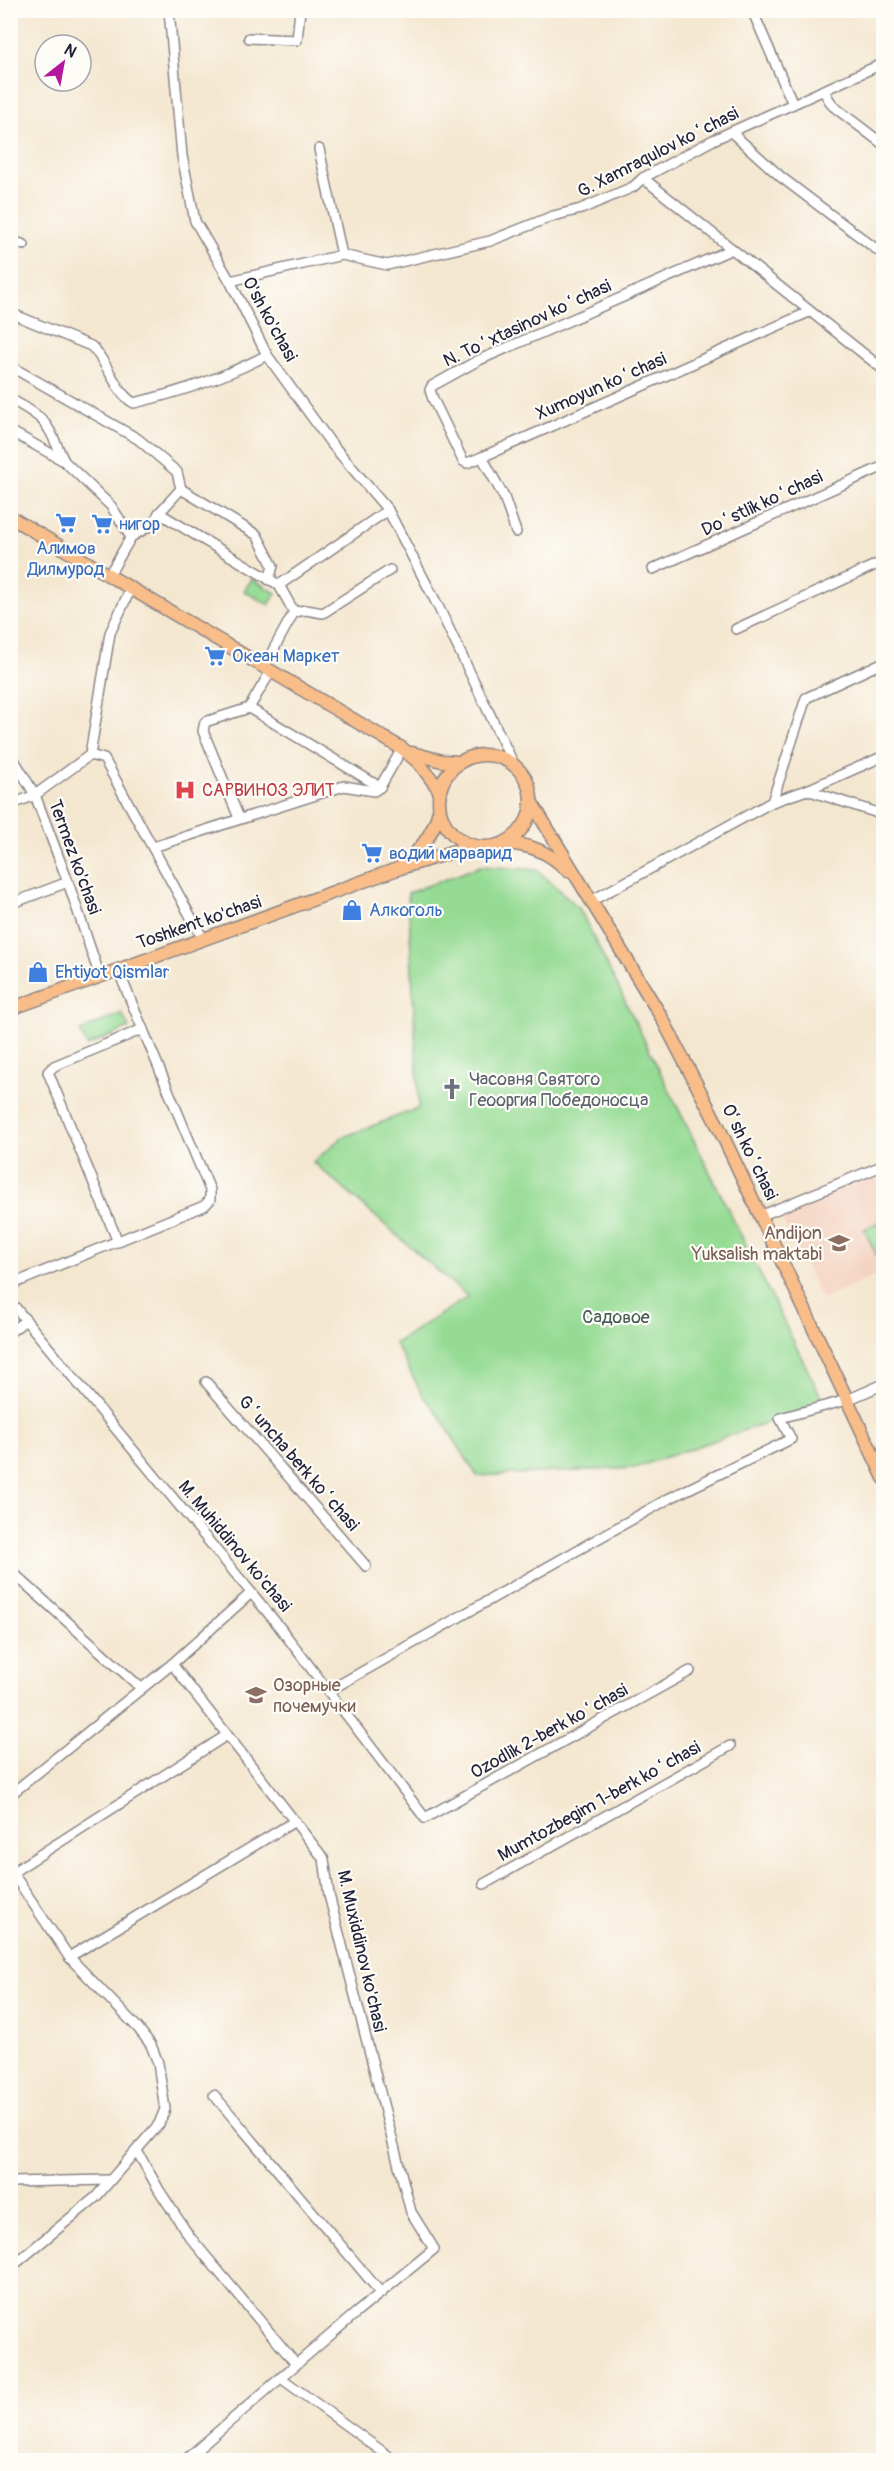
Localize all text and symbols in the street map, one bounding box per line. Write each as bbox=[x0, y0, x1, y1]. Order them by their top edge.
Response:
north arrow bbox=[33, 33, 93, 93]
text: N bbox=[60, 40, 80, 62]
street label: G. Xamraqulov koʻchasi bbox=[574, 102, 743, 203]
street label: O'sh ko'chasi bbox=[237, 273, 302, 366]
street label: N. Toʻxtasinov koʻchasi bbox=[440, 274, 615, 372]
street label: Xumoyun koʻchasi bbox=[532, 347, 670, 426]
street label: Doʻstlik koʻchasi bbox=[698, 465, 826, 542]
supermarket icon: Алимов Дилмурод bbox=[54, 511, 78, 535]
supermarket icon: нигор bbox=[90, 512, 114, 536]
place label: нигор bbox=[119, 513, 160, 536]
place label: Алимов Дилмурод bbox=[27, 537, 105, 581]
supermarket icon: Океан Маркет bbox=[203, 644, 227, 668]
place label: Океан Маркет bbox=[232, 645, 340, 668]
hospital icon: САРВИНОЗ ЭЛИТ bbox=[173, 778, 197, 802]
place label: САРВИНОЗ ЭЛИТ bbox=[202, 779, 335, 802]
street label: Termez ko'chasi bbox=[43, 797, 106, 918]
supermarket icon: водий марварид bbox=[360, 841, 384, 865]
place label: водий марварид bbox=[389, 842, 512, 865]
street label: Toshkent ko'chasi bbox=[134, 890, 265, 955]
shop icon: Алкоголь bbox=[340, 898, 364, 922]
place label: Алкоголь bbox=[369, 899, 443, 922]
shop icon: Ehtiyot Qismlar bbox=[26, 960, 50, 984]
place label: Ehtiyot Qismlar bbox=[55, 961, 170, 984]
place label: Часовня Святого Геооргия Победоносца bbox=[469, 1068, 648, 1112]
church icon: Часовня Святого Геооргия Победоносца bbox=[440, 1077, 464, 1101]
street label: Oʻsh koʻchasi bbox=[716, 1100, 783, 1204]
place label: Andijon Yuksalish maktabi bbox=[691, 1222, 822, 1266]
school or university icon: Andijon Yuksalish maktabi bbox=[827, 1231, 851, 1255]
park label: Садовое bbox=[582, 1306, 650, 1329]
street label: Gʻuncha berk koʻchasi bbox=[233, 1391, 364, 1536]
street label: M. Muhiddinov ko'chasi bbox=[173, 1476, 296, 1617]
place label: Озорные почемучки bbox=[273, 1674, 356, 1718]
street label: Ozodlik 2-berk koʻchasi bbox=[466, 1679, 632, 1784]
school or university icon: Озорные почемучки bbox=[244, 1683, 268, 1707]
street label: Mumtozbegim 1-berk koʻchasi bbox=[494, 1736, 705, 1867]
street label: M. Muxiddinov ko'chasi bbox=[332, 1868, 391, 2034]

